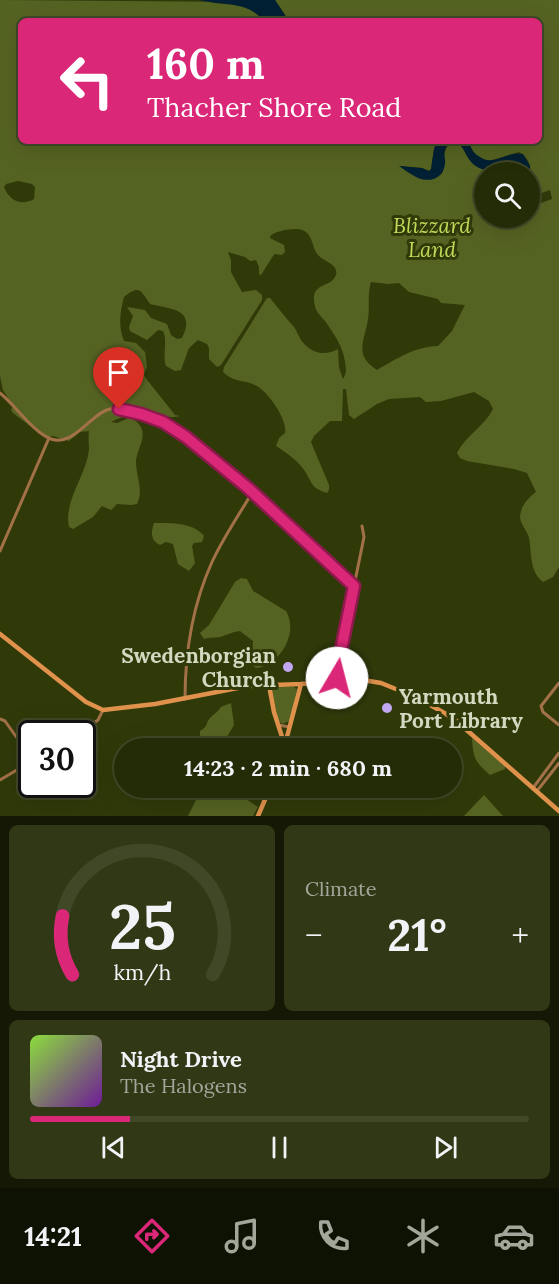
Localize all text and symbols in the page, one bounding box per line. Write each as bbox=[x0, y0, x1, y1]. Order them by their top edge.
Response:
text: 160 m bbox=[147, 37, 265, 91]
icon: left bbox=[48, 42, 126, 120]
text: Thacher Shore Road bbox=[147, 90, 402, 124]
map controls bbox=[474, 162, 540, 228]
button: search bbox=[474, 162, 540, 228]
park label: Blizzard Land bbox=[393, 212, 471, 263]
pin bbox=[93, 347, 144, 409]
icon: arrive bbox=[102, 356, 135, 389]
place label: Swedenborgian Church bbox=[121, 642, 276, 693]
position arrow bbox=[305, 646, 369, 710]
marker: Swedenborgian Church bbox=[281, 660, 295, 674]
place label: Yarmouth Port Library bbox=[399, 683, 523, 734]
marker: Yarmouth Port Library bbox=[380, 701, 394, 715]
speed limit sign: 30 bbox=[18, 720, 96, 798]
text: 14:23 · 2 min · 680 m bbox=[184, 754, 392, 782]
text: Climate bbox=[305, 876, 377, 901]
text: 25 bbox=[109, 886, 175, 966]
text: 21° bbox=[387, 906, 447, 963]
text: − bbox=[305, 914, 323, 956]
text: + bbox=[511, 914, 529, 956]
text: km/h bbox=[113, 958, 171, 986]
text: Night Drive bbox=[120, 1045, 242, 1073]
text: The Halogens bbox=[120, 1073, 247, 1098]
icon: previous bbox=[97, 1131, 130, 1164]
icon: pause bbox=[263, 1131, 296, 1164]
icon: next bbox=[429, 1131, 462, 1164]
icon: directions bbox=[131, 1215, 173, 1257]
icon: music bbox=[221, 1215, 263, 1257]
icon: phone bbox=[312, 1215, 354, 1257]
icon: climate bbox=[402, 1215, 444, 1257]
icon: car bbox=[493, 1215, 535, 1257]
text: 14:21 bbox=[24, 1219, 82, 1253]

